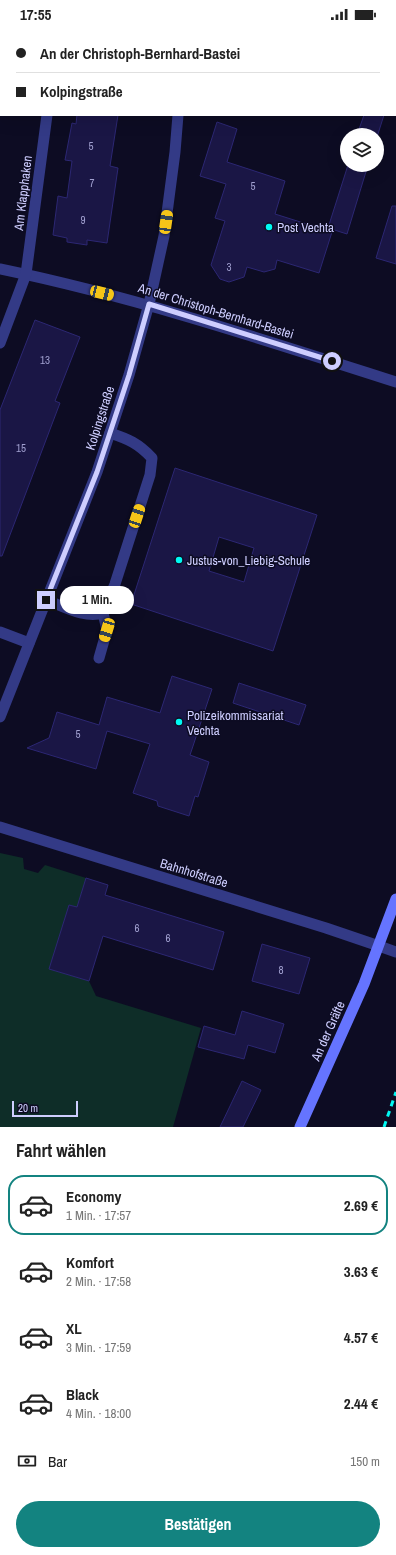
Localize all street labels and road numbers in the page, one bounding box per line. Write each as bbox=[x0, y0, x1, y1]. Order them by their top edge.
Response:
street label: Am Klapphaken bbox=[10, 155, 36, 232]
street label: An der Christoph-Bernhard-Bastei bbox=[135, 279, 296, 343]
street label: Kolpingstraße bbox=[82, 384, 118, 452]
street label: Bahnhofstraße bbox=[158, 855, 230, 891]
street label: An der Gräfte bbox=[307, 998, 349, 1065]

